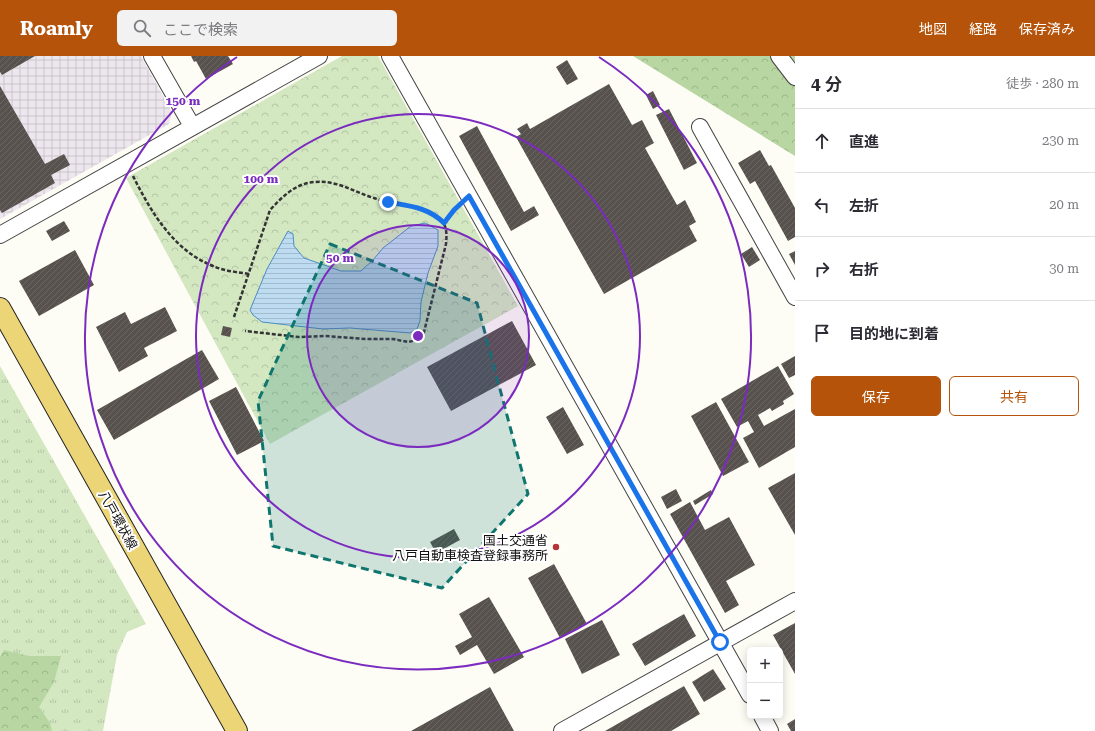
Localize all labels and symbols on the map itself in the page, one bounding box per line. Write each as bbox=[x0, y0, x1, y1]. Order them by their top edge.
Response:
text: 150 m bbox=[166, 94, 201, 108]
text: 100 m bbox=[244, 172, 279, 186]
route end bbox=[379, 193, 397, 211]
text: 50 m bbox=[326, 251, 354, 265]
centre of rings bbox=[411, 329, 425, 343]
street label: 八戸環状線 bbox=[96, 488, 140, 552]
place label: 国土交通省 八戸自動車検査登録事務所 bbox=[392, 533, 548, 563]
marker: 国土交通省 八戸自動車検査登録事務所 bbox=[551, 542, 561, 552]
route start bbox=[711, 633, 729, 651]

